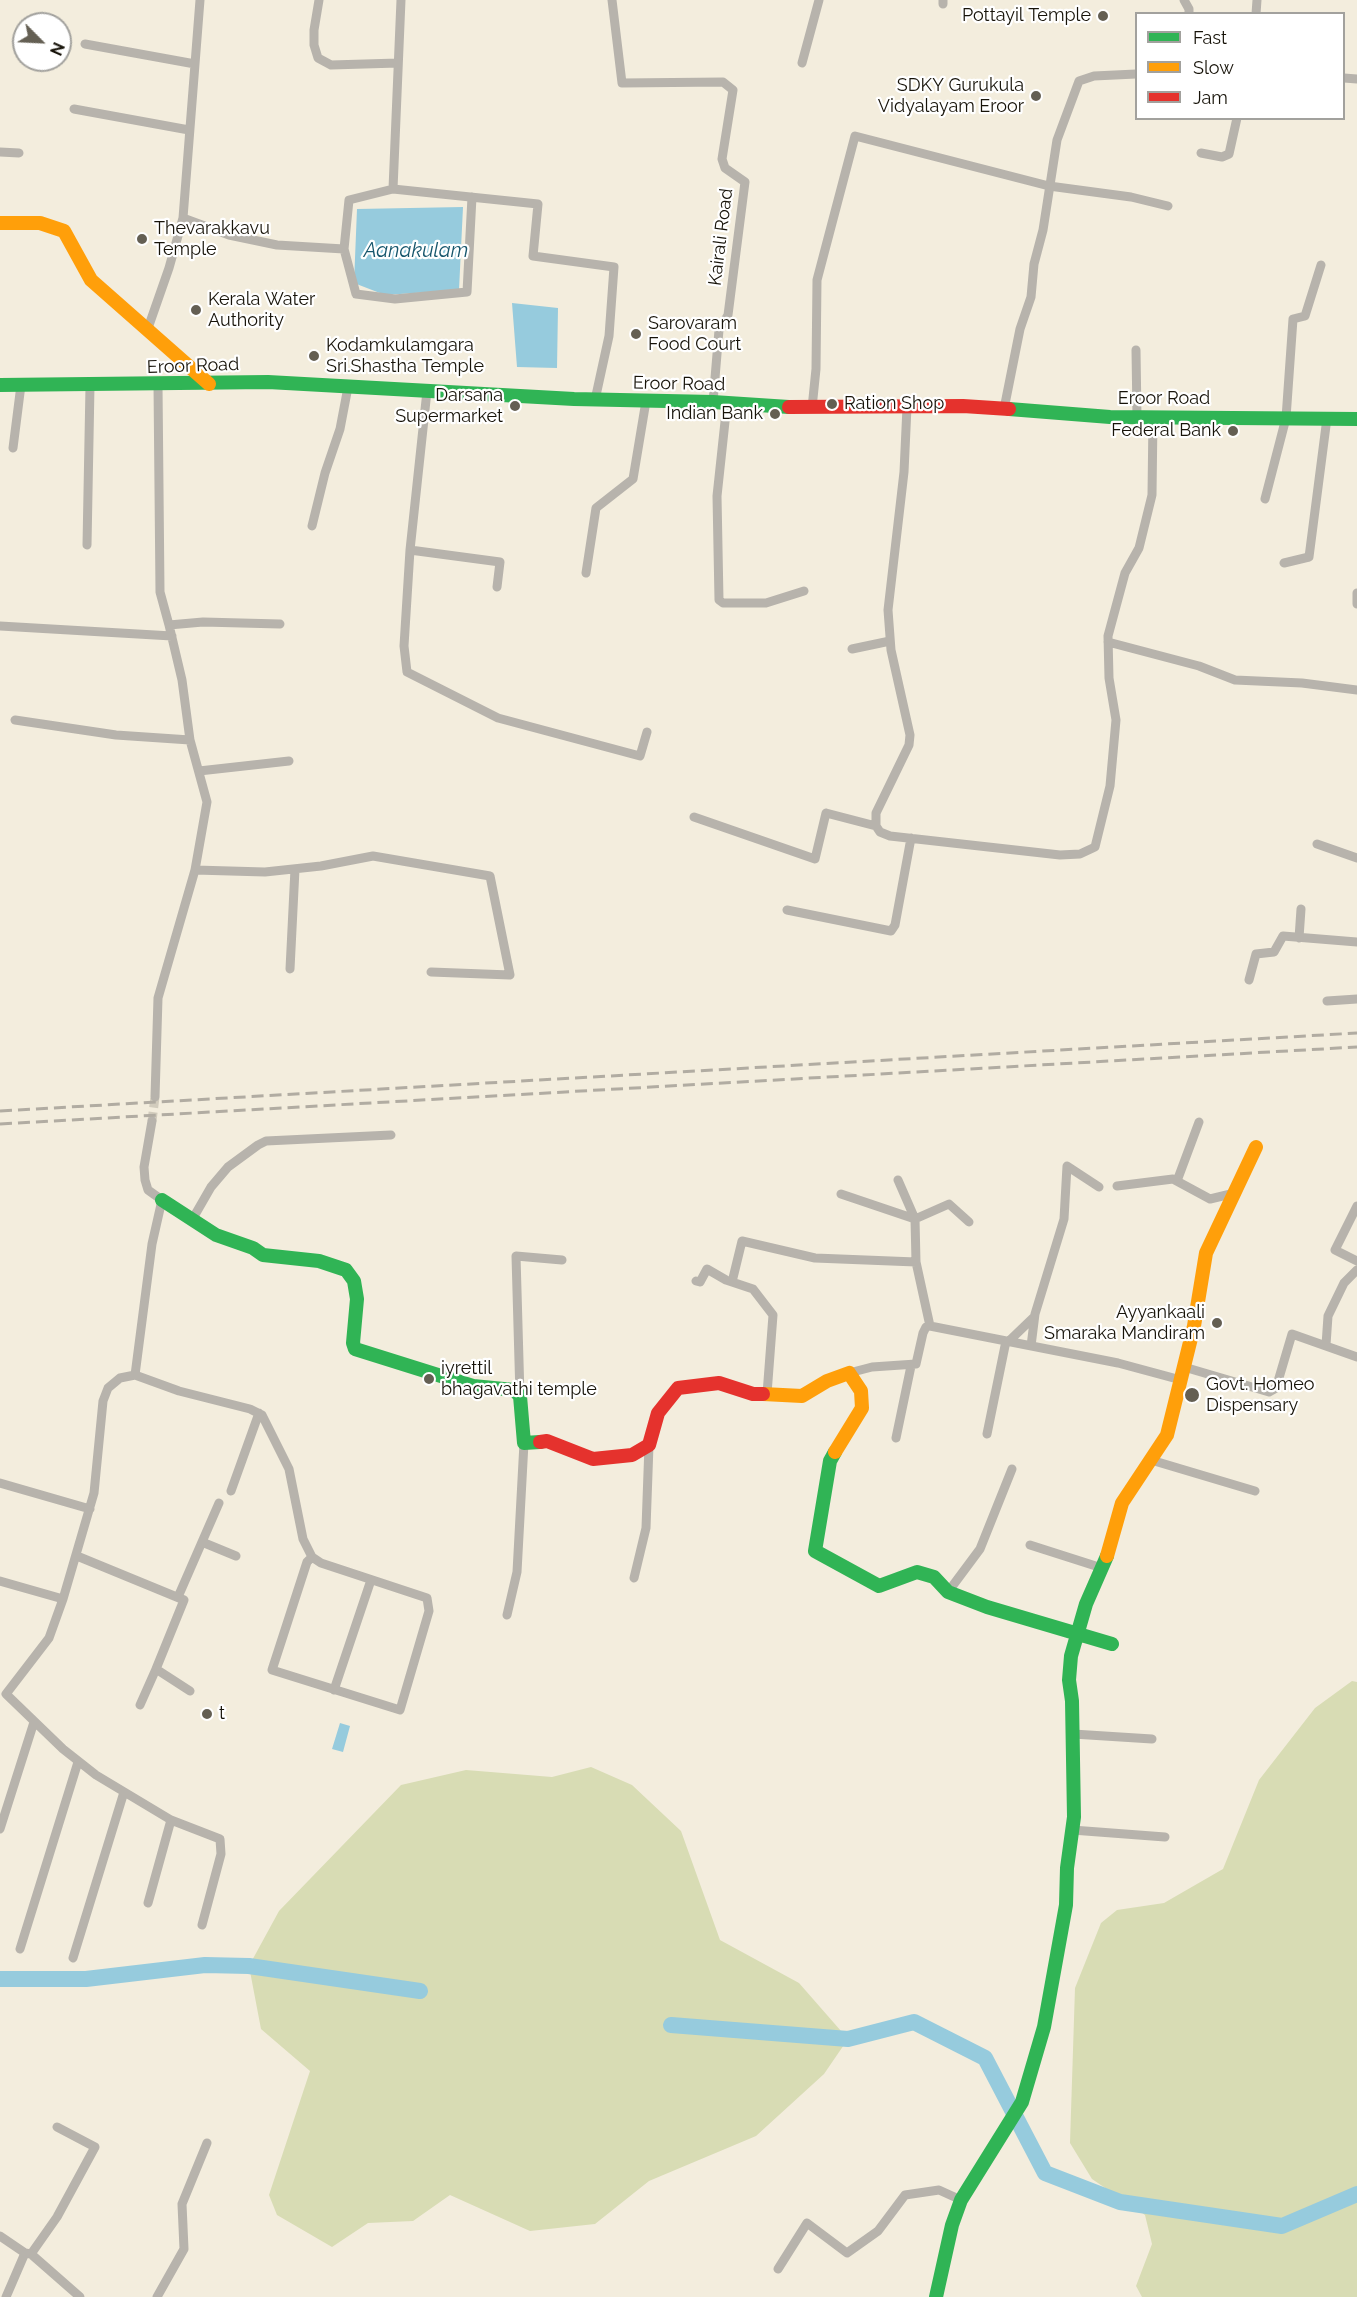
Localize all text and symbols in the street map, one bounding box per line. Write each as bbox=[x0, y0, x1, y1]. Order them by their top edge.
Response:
place label: Pottayil Temple bbox=[962, 5, 1091, 27]
marker: Pottayil Temple bbox=[1096, 9, 1110, 23]
north arrow bbox=[12, 12, 72, 72]
legend bbox=[1135, 12, 1345, 120]
text: Fast bbox=[1193, 27, 1227, 48]
text: N bbox=[46, 39, 68, 58]
text: Slow bbox=[1193, 57, 1234, 78]
place label: SDKY Gurukula Vidyalayam Eroor bbox=[878, 75, 1024, 118]
text: Jam bbox=[1193, 87, 1228, 108]
marker: SDKY Gurukula Vidyalayam Eroor bbox=[1029, 89, 1043, 103]
street label: Kairali Road bbox=[704, 187, 738, 287]
place label: Thevarakkavu Temple bbox=[154, 218, 270, 260]
marker: Thevarakkavu Temple bbox=[135, 232, 149, 246]
water label: Aanakulam bbox=[364, 239, 468, 263]
place label: Kerala Water Authority bbox=[208, 289, 315, 332]
marker: Kerala Water Authority bbox=[189, 303, 203, 317]
place label: Sarovaram Food Court bbox=[648, 313, 741, 356]
marker: Sarovaram Food Court bbox=[629, 327, 643, 341]
place label: Kodamkulamgara Sri.Shastha Temple bbox=[326, 335, 484, 378]
marker: Kodamkulamgara Sri.Shastha Temple bbox=[307, 349, 321, 363]
street label: Eroor Road bbox=[146, 354, 240, 378]
street label: Eroor Road bbox=[633, 372, 725, 396]
place label: Darsana Supermarket bbox=[395, 385, 503, 428]
street label: Eroor Road bbox=[1118, 388, 1210, 410]
place label: Ration Shop bbox=[844, 393, 944, 415]
marker: Ration Shop bbox=[825, 397, 839, 411]
marker: Darsana Supermarket bbox=[508, 399, 522, 413]
place label: Indian Bank bbox=[666, 403, 763, 425]
marker: Indian Bank bbox=[768, 407, 782, 421]
place label: Federal Bank bbox=[1111, 420, 1221, 442]
marker: Federal Bank bbox=[1226, 424, 1240, 438]
place label: Ayyankaali Smaraka Mandiram bbox=[1044, 1302, 1205, 1344]
marker: Ayyankaali Smaraka Mandiram bbox=[1210, 1316, 1224, 1330]
place label: iyrettil bhagavathi temple bbox=[441, 1358, 597, 1400]
marker: iyrettil bhagavathi temple bbox=[422, 1372, 436, 1386]
place label: Govt. Homeo Dispensary bbox=[1206, 1374, 1315, 1416]
marker: Govt. Homeo Dispensary bbox=[1183, 1386, 1201, 1404]
place label: t bbox=[219, 1703, 225, 1725]
marker: t bbox=[200, 1707, 214, 1721]

